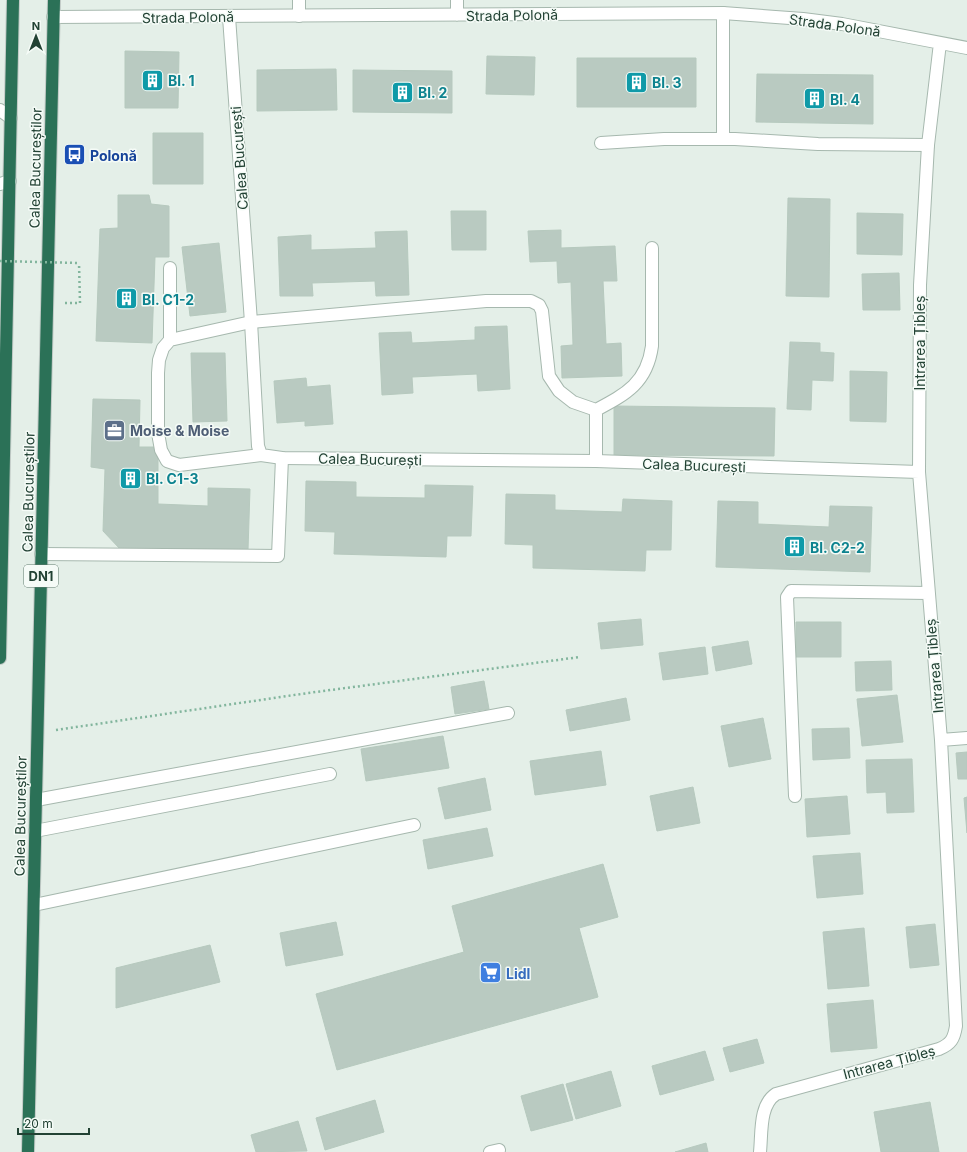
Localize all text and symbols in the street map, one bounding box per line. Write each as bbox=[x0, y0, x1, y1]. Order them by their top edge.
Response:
street label: Strada Polonă bbox=[466, 6, 558, 24]
street label: Strada Polonă bbox=[142, 8, 234, 26]
street label: Strada Polonă bbox=[788, 10, 882, 40]
north arrow bbox=[16, 16, 56, 56]
text: N bbox=[32, 19, 40, 33]
building icon: Bl. 1 bbox=[139, 67, 165, 93]
building icon: Bl. 3 bbox=[624, 69, 650, 95]
place label: Bl. 1 bbox=[168, 72, 195, 89]
place label: Bl. 3 bbox=[652, 74, 682, 91]
building icon: Bl. 2 bbox=[389, 79, 415, 105]
place label: Bl. 2 bbox=[418, 84, 448, 101]
building icon: Bl. 4 bbox=[802, 86, 828, 112]
place label: Bl. 4 bbox=[830, 91, 860, 108]
street label: Calea București bbox=[227, 106, 252, 210]
street label: Calea Bucureștilor bbox=[25, 107, 46, 229]
bus stop icon: Polonă bbox=[61, 142, 87, 168]
place label: Polonă bbox=[90, 147, 137, 164]
building icon: Bl. C1-2 bbox=[113, 286, 139, 312]
place label: Bl. C1-2 bbox=[142, 291, 194, 308]
street label: Intrarea Țibleș bbox=[911, 296, 929, 390]
office icon: Moise & Moise bbox=[102, 417, 128, 443]
place label: Moise & Moise bbox=[130, 422, 229, 439]
street label: Calea Bucureștilor bbox=[18, 431, 39, 553]
street label: Calea București bbox=[318, 450, 422, 469]
street label: Calea București bbox=[642, 455, 746, 476]
building icon: Bl. C1-3 bbox=[118, 465, 144, 491]
place label: Bl. C1-3 bbox=[146, 470, 199, 487]
building icon: Bl. C2-2 bbox=[781, 534, 807, 560]
place label: Bl. C2-2 bbox=[810, 539, 865, 556]
road number: DN1 bbox=[24, 565, 58, 587]
street label: Intrarea Țibleș bbox=[921, 618, 948, 714]
street label: Calea Bucureștilor bbox=[10, 755, 31, 877]
supermarket icon: Lidl bbox=[478, 960, 504, 986]
place label: Lidl bbox=[506, 965, 530, 982]
street label: Intrarea Țibleș bbox=[841, 1042, 937, 1083]
scale bar bbox=[18, 1110, 89, 1136]
text: 20 m bbox=[24, 1116, 53, 1131]

